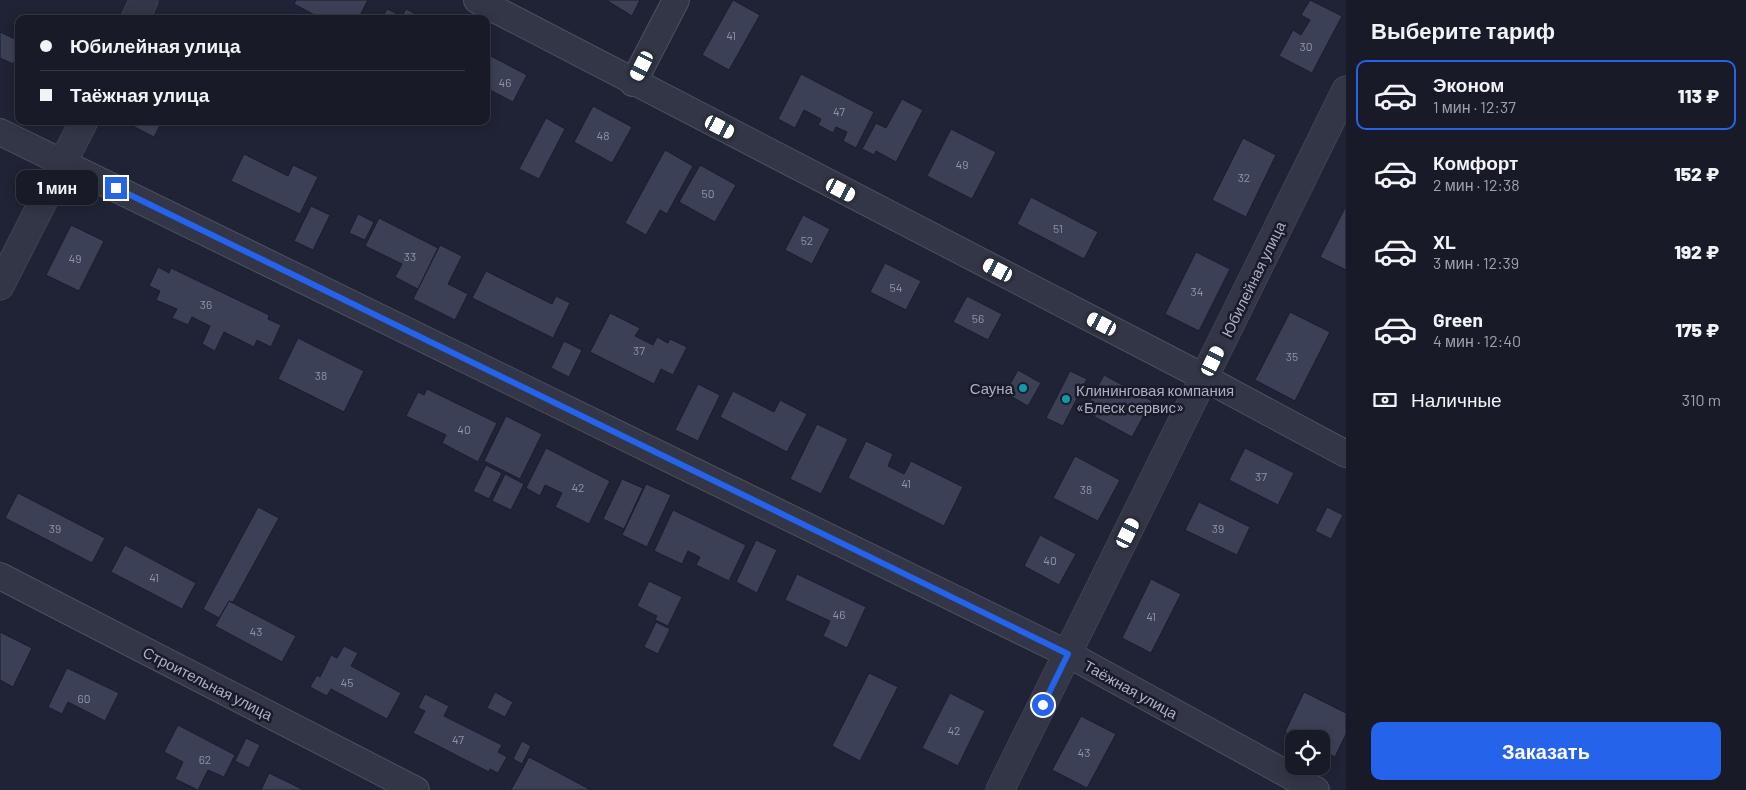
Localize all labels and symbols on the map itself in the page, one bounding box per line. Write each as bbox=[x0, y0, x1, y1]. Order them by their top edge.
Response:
house number: 41 bbox=[726, 28, 736, 42]
house number: 30 bbox=[1300, 39, 1312, 53]
car bbox=[628, 49, 655, 83]
house number: 46 bbox=[499, 75, 511, 89]
house number: 47 bbox=[833, 104, 845, 118]
car bbox=[703, 114, 736, 140]
house number: 48 bbox=[597, 128, 609, 142]
house number: 49 bbox=[956, 157, 968, 171]
callout: 1 мин bbox=[16, 170, 98, 206]
house number: 32 bbox=[1238, 170, 1250, 184]
route end bbox=[105, 177, 127, 199]
car bbox=[824, 177, 857, 203]
house number: 50 bbox=[702, 186, 714, 200]
street label: Юбилейная улица bbox=[1217, 218, 1289, 340]
house number: 51 bbox=[1053, 221, 1063, 235]
house number: 52 bbox=[801, 233, 813, 247]
house number: 33 bbox=[404, 249, 416, 263]
house number: 49 bbox=[69, 251, 81, 265]
car bbox=[981, 257, 1014, 283]
house number: 54 bbox=[890, 280, 902, 294]
house number: 34 bbox=[1191, 284, 1203, 298]
house number: 36 bbox=[200, 297, 212, 311]
house number: 56 bbox=[972, 311, 984, 325]
car bbox=[1085, 311, 1118, 337]
house number: 37 bbox=[633, 343, 645, 357]
car bbox=[1199, 344, 1226, 378]
house number: 35 bbox=[1286, 349, 1298, 363]
house number: 38 bbox=[315, 368, 327, 382]
place label: Сауна bbox=[970, 379, 1014, 397]
place label: Клининговая компания «Блеск сервис» bbox=[1076, 381, 1234, 416]
marker: Сауна bbox=[1017, 382, 1029, 394]
marker: Клининговая компания «Блеск сервис» bbox=[1060, 393, 1072, 405]
house number: 40 bbox=[457, 422, 471, 436]
house number: 37 bbox=[1255, 469, 1267, 483]
house number: 41 bbox=[901, 476, 911, 490]
house number: 42 bbox=[571, 480, 585, 494]
house number: 38 bbox=[1080, 482, 1092, 496]
car bbox=[1114, 516, 1141, 550]
house number: 39 bbox=[49, 521, 61, 535]
house number: 39 bbox=[1212, 521, 1224, 535]
house number: 40 bbox=[1043, 553, 1057, 567]
house number: 41 bbox=[149, 570, 159, 584]
house number: 46 bbox=[833, 607, 845, 621]
house number: 41 bbox=[1146, 609, 1156, 623]
house number: 43 bbox=[250, 624, 262, 638]
street label: Строительная улица bbox=[140, 643, 276, 724]
street label: Таёжная улица bbox=[1081, 656, 1181, 722]
house number: 45 bbox=[341, 675, 353, 689]
house number: 60 bbox=[78, 691, 90, 705]
route start bbox=[1032, 694, 1054, 716]
house number: 42 bbox=[947, 723, 961, 737]
house number: 47 bbox=[452, 732, 464, 746]
house number: 43 bbox=[1078, 745, 1090, 759]
house number: 62 bbox=[199, 752, 211, 766]

